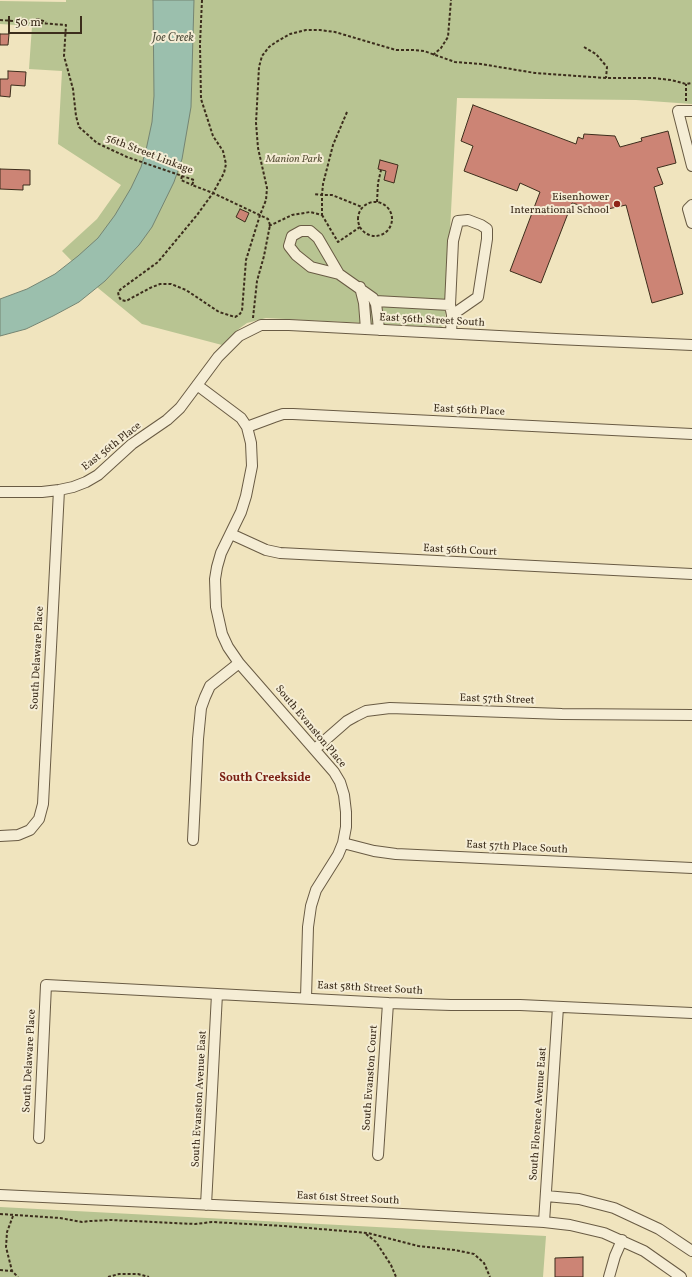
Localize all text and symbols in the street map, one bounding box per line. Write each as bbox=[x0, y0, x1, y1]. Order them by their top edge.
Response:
scale bar bbox=[10, 8, 84, 34]
text: 50 m bbox=[15, 15, 41, 31]
water label: Joe Creek bbox=[152, 32, 194, 46]
street label: 56th Street Linkage bbox=[103, 132, 195, 178]
park label: Manion Park bbox=[266, 153, 322, 167]
place label: Eisenhower International School bbox=[510, 191, 609, 217]
marker: Eisenhower International School bbox=[612, 199, 622, 209]
street label: East 56th Street South bbox=[379, 312, 485, 330]
street label: East 56th Place bbox=[433, 403, 505, 419]
street label: East 56th Place bbox=[80, 420, 144, 474]
street label: East 56th Court bbox=[423, 542, 497, 560]
street label: South Delaware Place bbox=[29, 606, 47, 710]
street label: South Evanston Place bbox=[272, 683, 348, 771]
street label: East 57th Street bbox=[459, 692, 535, 708]
district label: South Creekside bbox=[219, 772, 311, 786]
street label: East 57th Place South bbox=[466, 839, 568, 857]
street label: East 58th Street South bbox=[317, 980, 423, 998]
street label: South Delaware Place bbox=[21, 1009, 39, 1113]
street label: South Evanston Court bbox=[361, 1025, 381, 1131]
street label: South Evanston Avenue East bbox=[190, 1030, 210, 1168]
street label: South Florence Avenue East bbox=[528, 1047, 550, 1181]
street label: East 61st Street South bbox=[296, 1190, 400, 1208]

